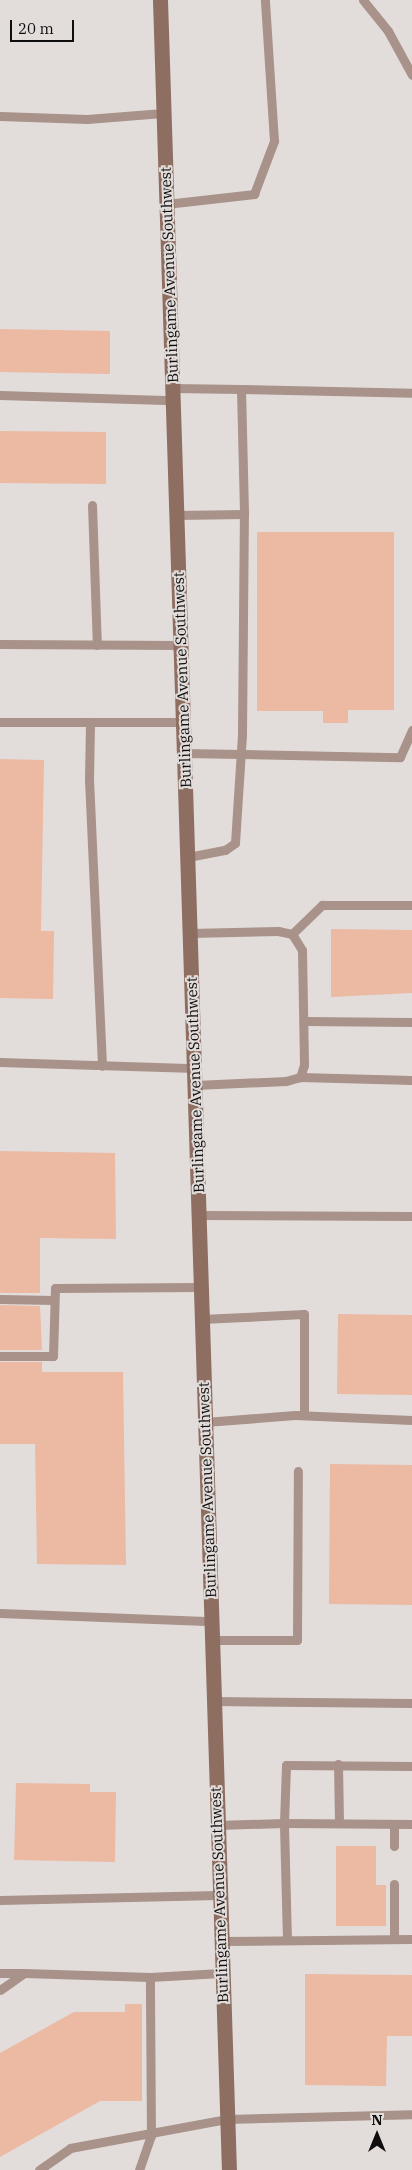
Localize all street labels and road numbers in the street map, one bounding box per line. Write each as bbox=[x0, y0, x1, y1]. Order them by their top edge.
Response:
street label: Burlingame Avenue Southwest bbox=[156, 167, 182, 383]
street label: Burlingame Avenue Southwest bbox=[169, 572, 195, 788]
street label: Burlingame Avenue Southwest bbox=[182, 977, 208, 1193]
street label: Burlingame Avenue Southwest bbox=[194, 1382, 220, 1598]
street label: Burlingame Avenue Southwest bbox=[206, 1787, 232, 2003]

